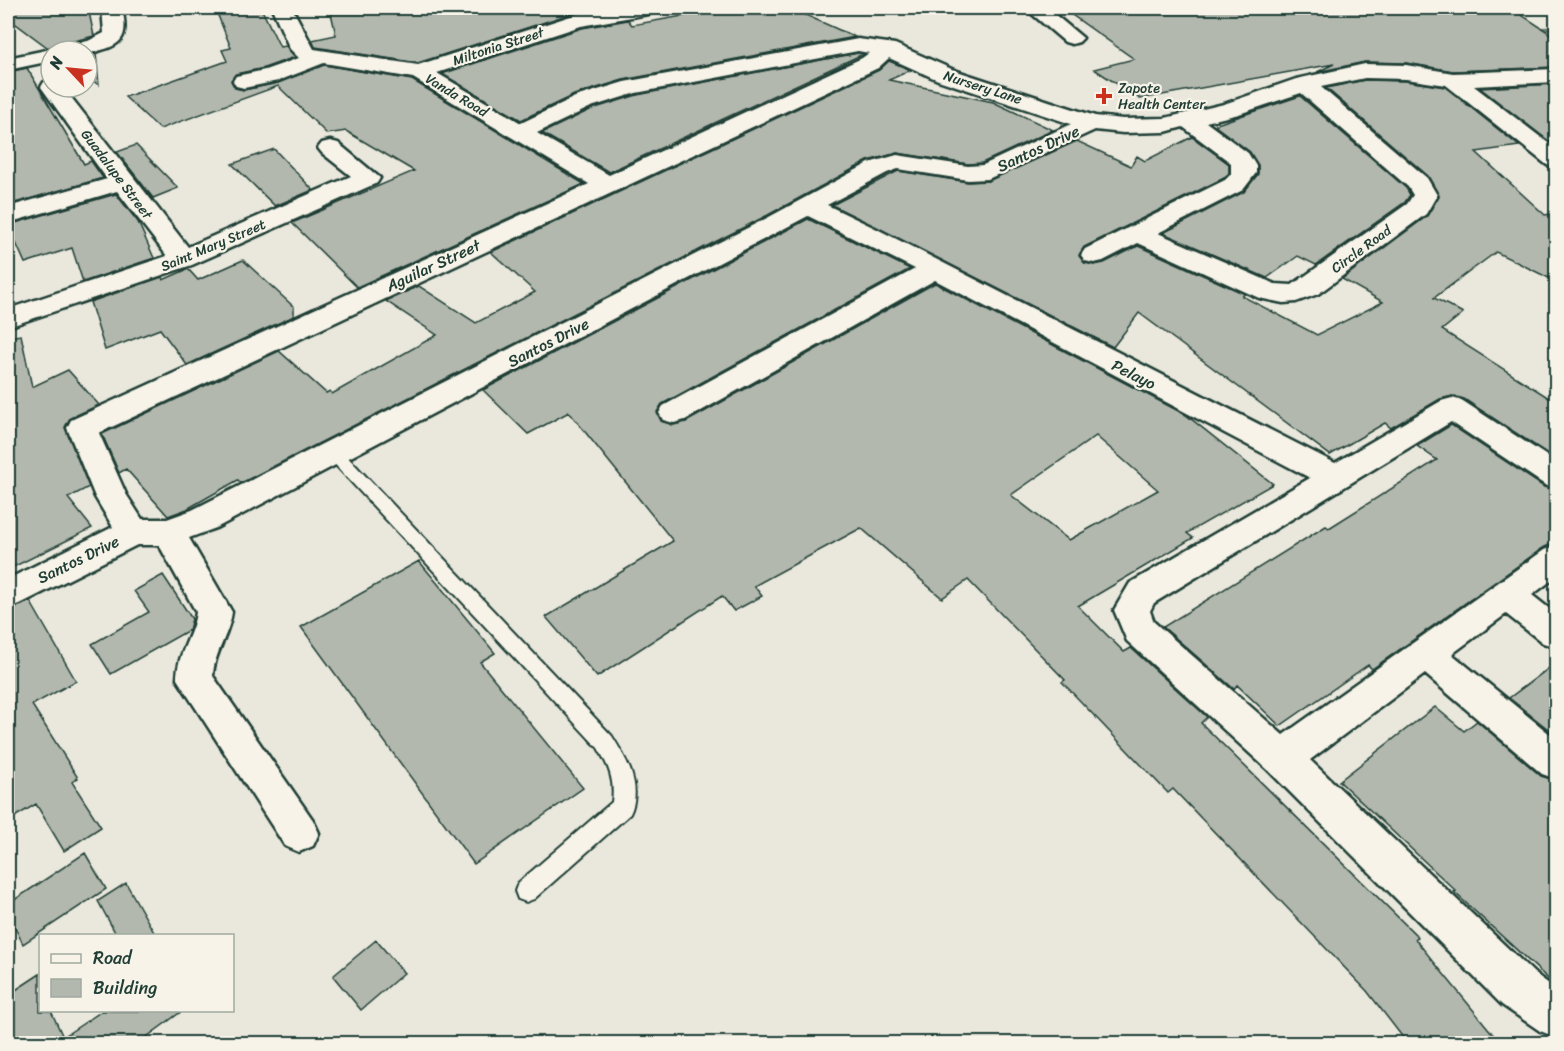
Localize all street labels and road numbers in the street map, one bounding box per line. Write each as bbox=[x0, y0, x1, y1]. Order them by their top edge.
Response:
street label: Miltonia Street bbox=[449, 20, 548, 73]
street label: Nursery Lane bbox=[940, 63, 1025, 112]
street label: Vanda Road bbox=[420, 67, 494, 125]
street label: Santos Drive bbox=[992, 117, 1085, 180]
street label: Guadalupe Street bbox=[74, 124, 160, 226]
street label: Saint Mary Street bbox=[157, 212, 270, 279]
street label: Circle Road bbox=[1326, 218, 1398, 280]
street label: Aguilar Street bbox=[380, 231, 486, 300]
street label: Santos Drive bbox=[502, 309, 594, 376]
street label: Pelayo bbox=[1106, 351, 1161, 398]
street label: Santos Drive bbox=[32, 527, 124, 592]

